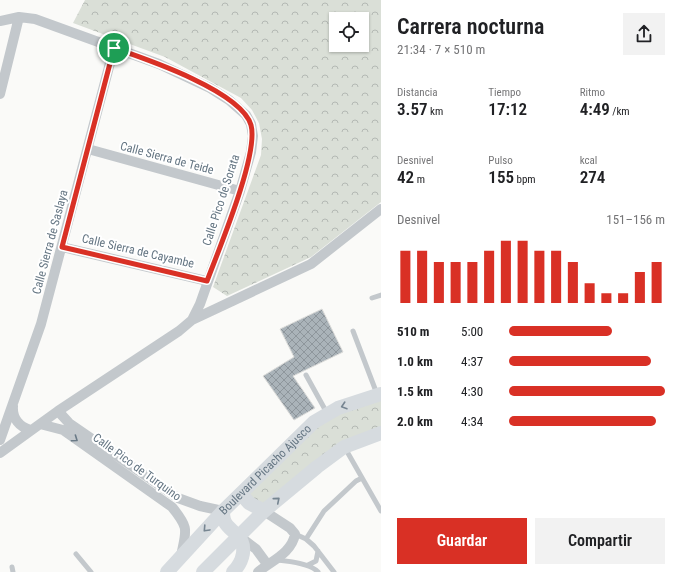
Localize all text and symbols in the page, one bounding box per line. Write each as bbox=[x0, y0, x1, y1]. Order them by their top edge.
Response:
map controls bbox=[329, 12, 369, 52]
button: locate bbox=[329, 12, 369, 52]
button: share bbox=[623, 13, 665, 55]
text: Carrera nocturna bbox=[397, 14, 544, 39]
pin bbox=[97, 31, 131, 65]
icon: arrive bbox=[103, 37, 125, 59]
text: 21:34 · 7 × 510 m bbox=[397, 42, 485, 57]
text: Distancia bbox=[397, 86, 438, 99]
text: Tiempo bbox=[488, 86, 521, 99]
text: Ritmo bbox=[580, 86, 605, 99]
text: 3.57 bbox=[397, 99, 428, 119]
text: 17:12 bbox=[488, 99, 527, 119]
text: 4:49 bbox=[580, 99, 610, 119]
text: km bbox=[428, 105, 443, 118]
text: /km bbox=[610, 105, 630, 118]
street label: Calle Sierra de Teide bbox=[119, 139, 216, 177]
street label: Calle Pico de Sorata bbox=[200, 152, 242, 247]
text: Desnivel bbox=[397, 154, 434, 167]
text: Pulso bbox=[488, 154, 513, 167]
text: kcal bbox=[580, 154, 597, 167]
text: 42 bbox=[397, 167, 414, 187]
text: 155 bbox=[488, 167, 514, 187]
text: 274 bbox=[580, 167, 605, 187]
text: m bbox=[414, 173, 425, 186]
text: bpm bbox=[514, 173, 536, 186]
street label: Calle Sierra de Saslaya bbox=[29, 188, 71, 296]
text: Desnivel bbox=[397, 212, 440, 227]
text: 151–156 m bbox=[606, 212, 665, 227]
street label: Calle Sierra de Cayambe bbox=[81, 231, 196, 271]
text: 510 m bbox=[397, 324, 429, 339]
text: 5:00 bbox=[461, 324, 483, 339]
text: 1.0 km bbox=[397, 354, 433, 369]
text: 4:37 bbox=[461, 354, 483, 369]
text: 1.5 km bbox=[397, 384, 433, 399]
text: 4:30 bbox=[461, 384, 483, 399]
one-way arrow bbox=[341, 401, 348, 410]
text: 2.0 km bbox=[397, 414, 433, 429]
text: 4:34 bbox=[461, 414, 483, 429]
street label: Boulevard Picacho Ajusco bbox=[216, 422, 314, 518]
street label: Calle Pico de Turquino bbox=[90, 430, 184, 504]
one-way arrow bbox=[71, 434, 78, 442]
one-way arrow bbox=[273, 497, 280, 504]
button: Guardar bbox=[397, 518, 527, 564]
button: Compartir bbox=[535, 518, 665, 564]
one-way arrow bbox=[204, 524, 211, 532]

